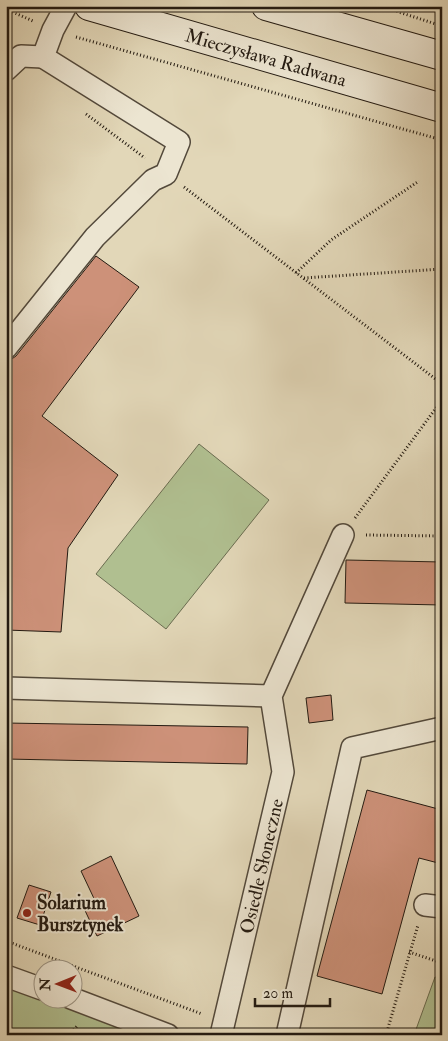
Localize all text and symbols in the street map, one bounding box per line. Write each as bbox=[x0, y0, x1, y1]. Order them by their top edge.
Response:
street label: Mieczysława Radwana bbox=[182, 23, 349, 93]
street label: Osiedle Słoneczne bbox=[235, 796, 289, 936]
place label: Solarium Bursztynek bbox=[37, 891, 124, 938]
marker: Solarium Bursztynek bbox=[21, 907, 33, 919]
north arrow bbox=[32, 958, 82, 1008]
scale bar bbox=[255, 976, 330, 1008]
text: N bbox=[37, 977, 54, 992]
text: 20 m bbox=[263, 984, 293, 1003]

